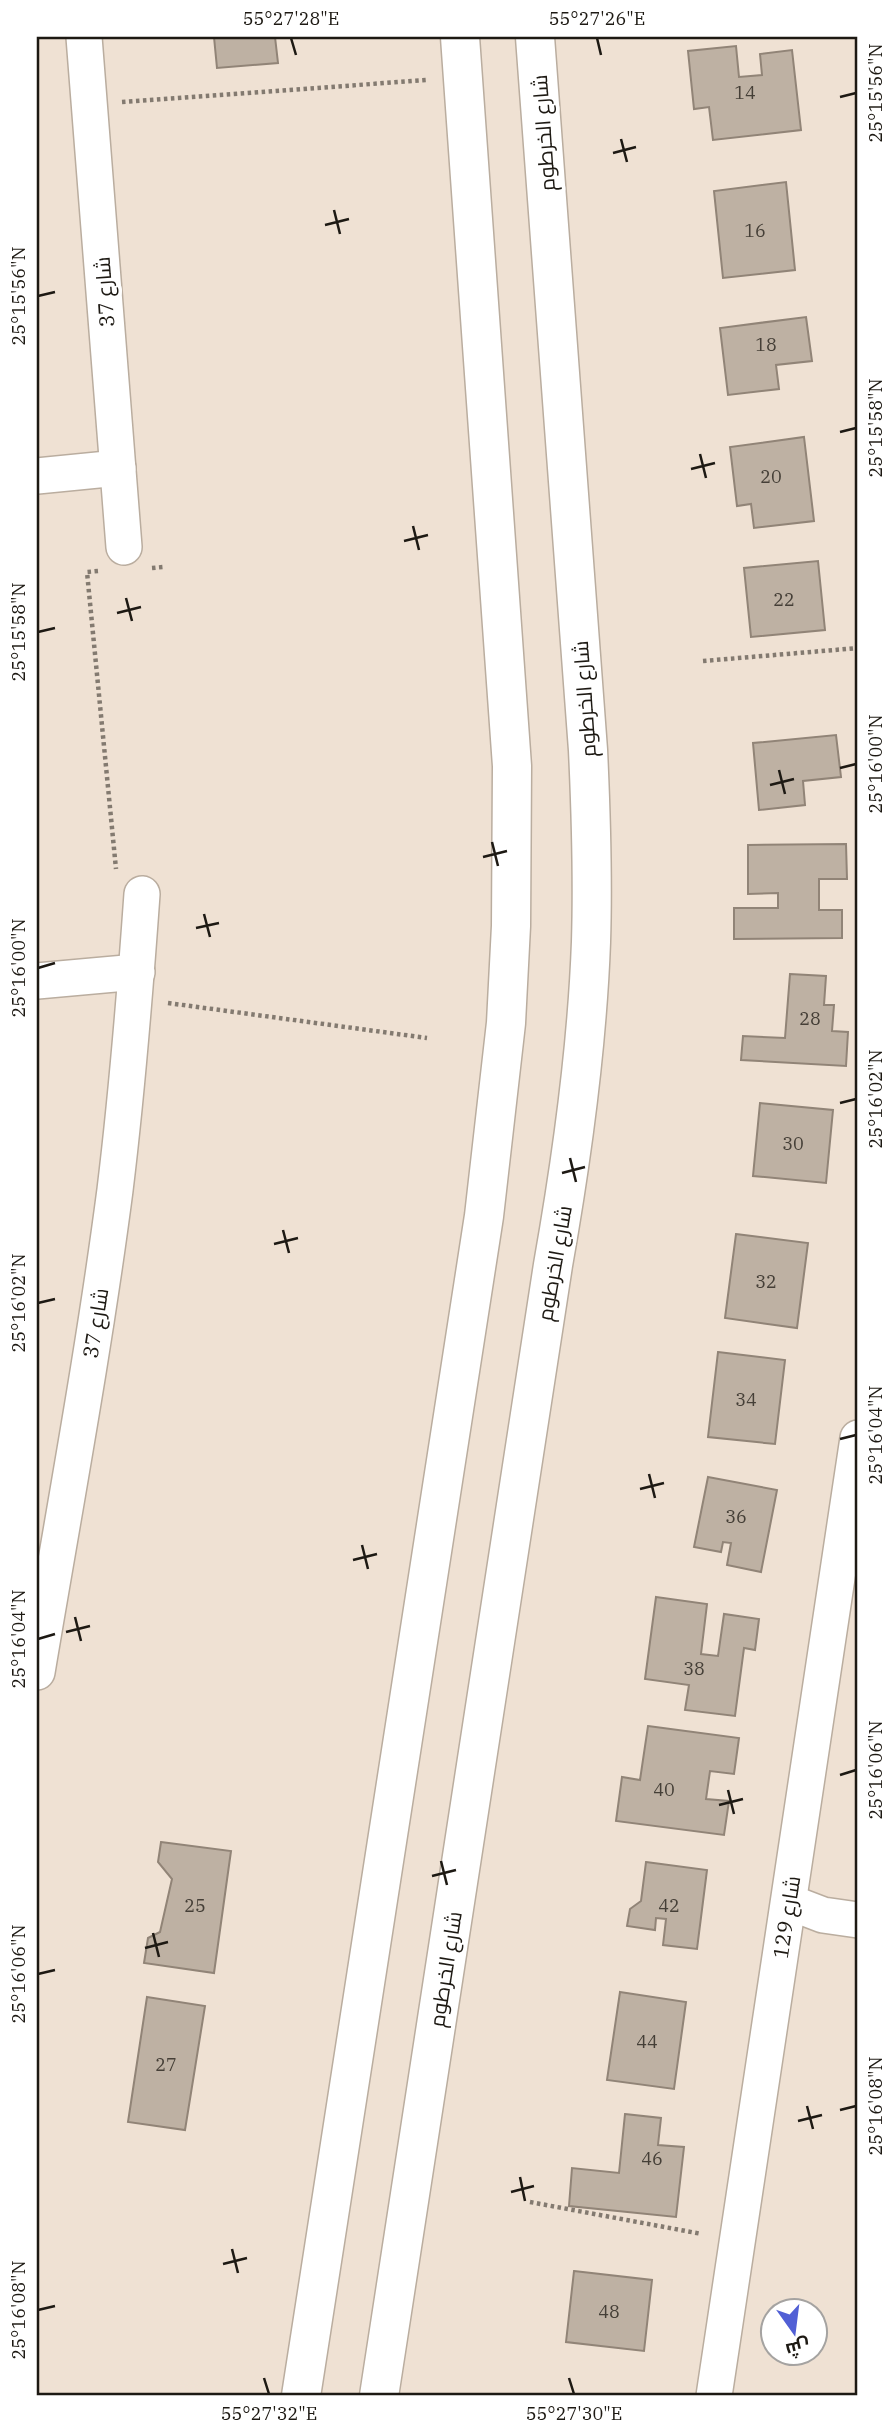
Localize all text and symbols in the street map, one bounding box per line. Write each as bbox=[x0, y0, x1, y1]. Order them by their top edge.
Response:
text: 55°27'28"E bbox=[243, 7, 339, 30]
text: 55°27'26"E bbox=[549, 7, 645, 30]
text: 25°15'56"N bbox=[864, 44, 887, 143]
street label: شارع الخرطوم bbox=[525, 74, 562, 192]
house number: 14 bbox=[734, 81, 756, 104]
house number: 16 bbox=[744, 219, 766, 242]
text: 25°15'56"N bbox=[7, 247, 30, 346]
street label: شارع 37 bbox=[88, 256, 121, 328]
house number: 18 bbox=[755, 333, 777, 356]
text: 25°15'58"N bbox=[864, 379, 887, 478]
house number: 20 bbox=[760, 465, 782, 488]
text: 25°15'58"N bbox=[7, 583, 30, 682]
house number: 22 bbox=[773, 588, 795, 611]
street label: شارع الخرطوم bbox=[566, 640, 603, 758]
text: 25°16'00"N bbox=[864, 715, 887, 814]
text: 25°16'00"N bbox=[7, 919, 30, 1018]
house number: 28 bbox=[799, 1007, 821, 1030]
text: 25°16'02"N bbox=[864, 1050, 887, 1149]
house number: 30 bbox=[782, 1132, 804, 1155]
street label: شارع الخرطوم bbox=[530, 1203, 579, 1323]
text: 25°16'02"N bbox=[7, 1254, 30, 1353]
house number: 32 bbox=[755, 1270, 777, 1293]
street label: شارع 37 bbox=[76, 1286, 115, 1360]
text: 25°16'04"N bbox=[864, 1386, 887, 1485]
house number: 34 bbox=[735, 1388, 757, 1411]
house number: 36 bbox=[725, 1505, 747, 1528]
text: 25°16'04"N bbox=[7, 1590, 30, 1689]
house number: 38 bbox=[683, 1657, 705, 1680]
text: 25°16'06"N bbox=[864, 1721, 887, 1820]
house number: 40 bbox=[653, 1778, 675, 1801]
street label: شارع 129 bbox=[766, 1874, 807, 1961]
house number: 25 bbox=[184, 1894, 206, 1917]
house number: 42 bbox=[658, 1894, 680, 1917]
street label: شارع الخرطوم bbox=[422, 1909, 469, 2029]
text: 25°16'06"N bbox=[7, 1925, 30, 2024]
house number: 44 bbox=[636, 2030, 658, 2053]
house number: 27 bbox=[155, 2053, 177, 2076]
text: 25°16'08"N bbox=[864, 2057, 887, 2156]
house number: 46 bbox=[641, 2147, 663, 2170]
text: 25°16'08"N bbox=[7, 2261, 30, 2360]
north arrow bbox=[758, 2296, 828, 2366]
house number: 48 bbox=[598, 2300, 620, 2323]
text: ش bbox=[783, 2334, 813, 2363]
text: 55°27'32"E bbox=[221, 2402, 317, 2425]
text: 55°27'30"E bbox=[526, 2402, 622, 2425]

